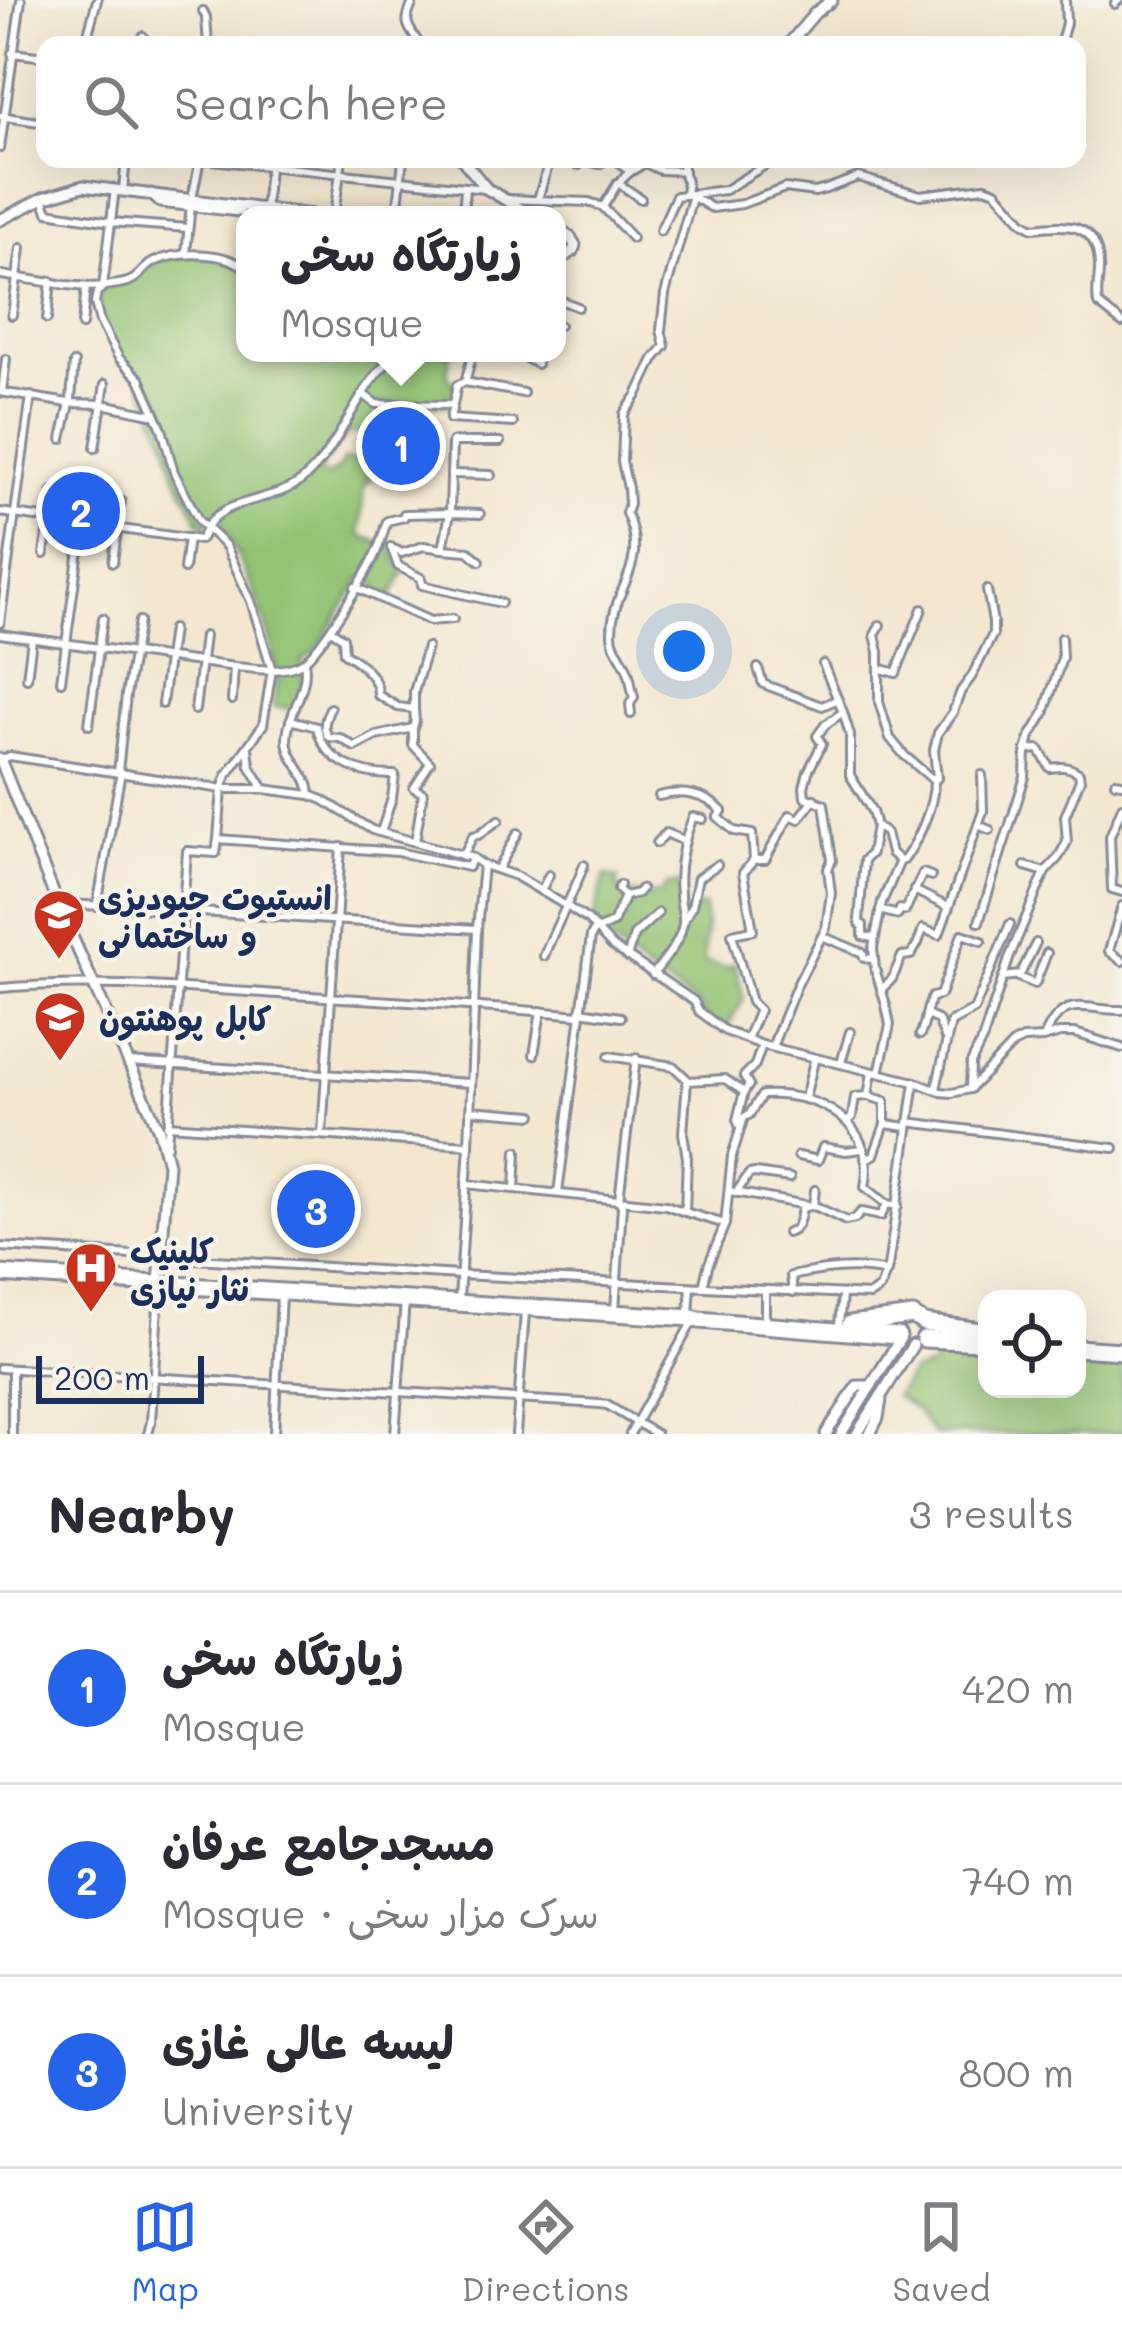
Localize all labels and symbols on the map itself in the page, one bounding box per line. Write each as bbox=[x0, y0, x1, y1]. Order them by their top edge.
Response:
pin: 1 bbox=[362, 401, 440, 491]
pin: 2 bbox=[42, 466, 120, 556]
your location bbox=[654, 621, 714, 681]
place label: انستیوت جیودیزی و ساختمانی bbox=[98, 875, 332, 958]
school or university icon: انستیوت جیودیزی و ساختمانی bbox=[31, 887, 87, 961]
school or university icon: کابل پوهنتون bbox=[32, 989, 88, 1063]
place label: کابل پوهنتون bbox=[99, 996, 272, 1041]
pin: 3 bbox=[277, 1164, 355, 1254]
place label: کلینیک نثار نیازی bbox=[130, 1228, 249, 1309]
hospital icon: کلینیک نثار نیازی bbox=[63, 1240, 119, 1314]
scale bar bbox=[36, 1350, 204, 1403]

